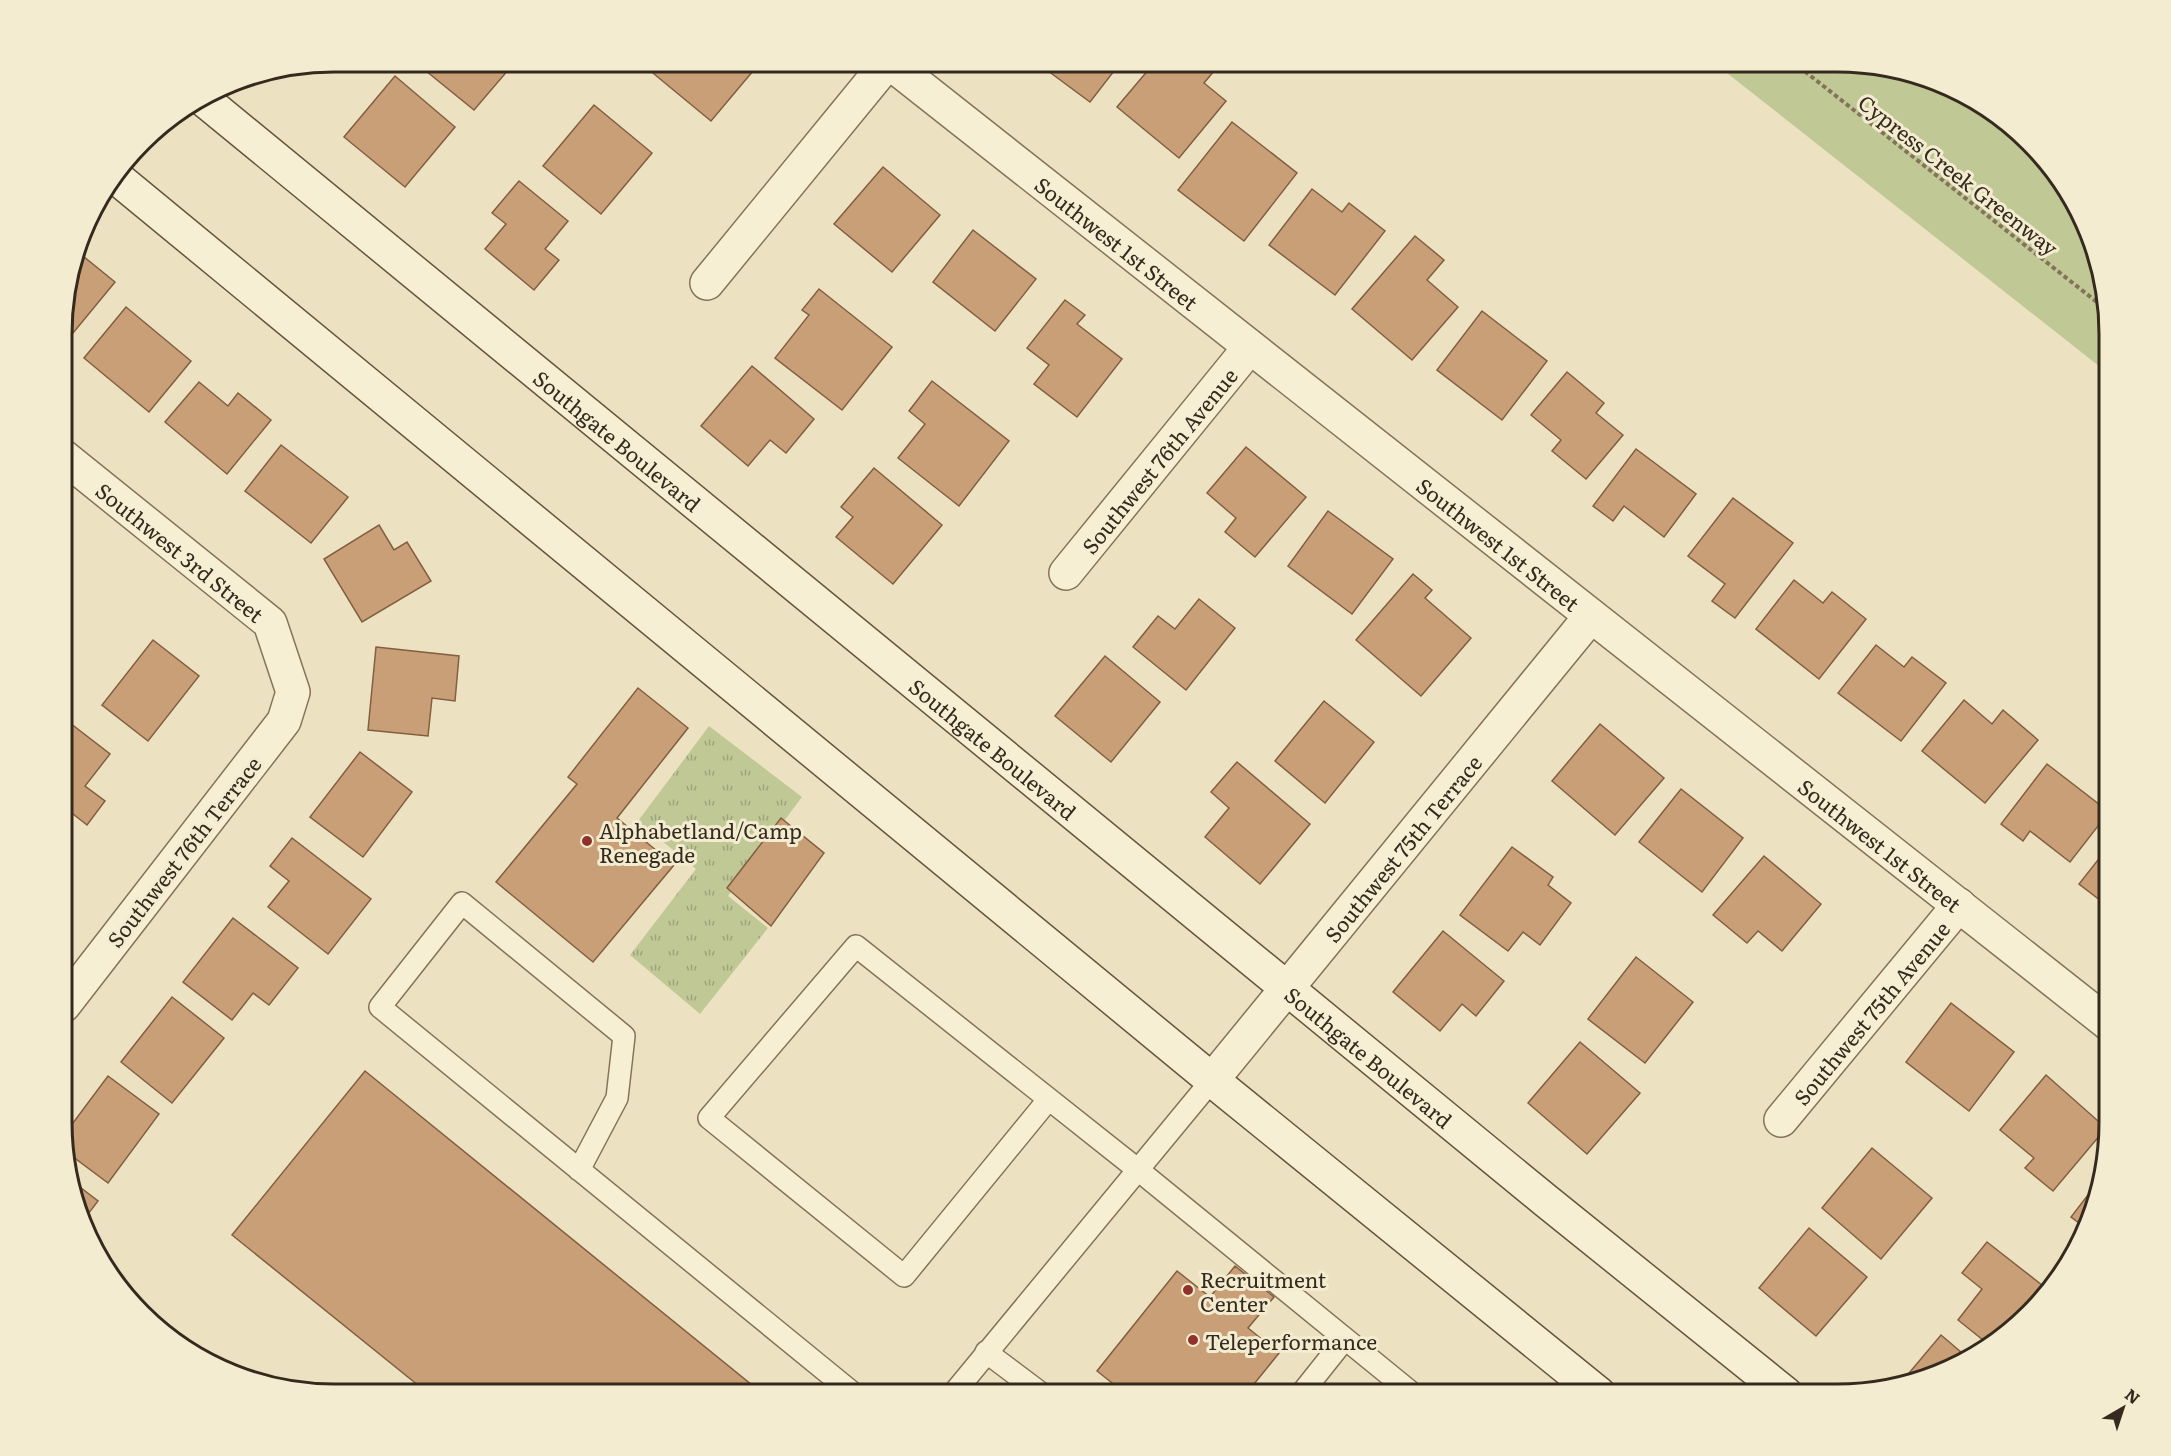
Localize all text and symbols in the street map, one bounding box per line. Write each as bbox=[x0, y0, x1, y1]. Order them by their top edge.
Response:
street label: Cypress Creek Greenway bbox=[1853, 86, 2066, 262]
street label: Southwest 1st Street bbox=[1029, 168, 1206, 317]
street label: Southwest 76th Avenue bbox=[1073, 360, 1243, 559]
street label: Southgate Boulevard bbox=[528, 362, 709, 518]
street label: Southwest 1st Street bbox=[1411, 469, 1588, 618]
street label: Southwest 3rd Street bbox=[90, 474, 272, 629]
street label: Southgate Boulevard bbox=[904, 670, 1084, 826]
street label: Southwest 75th Terrace bbox=[1316, 747, 1488, 948]
street label: Southwest 76th Terrace bbox=[98, 749, 268, 953]
street label: Southwest 1st Street bbox=[1793, 770, 1969, 918]
place label: Alphabetland/Camp Renegade bbox=[599, 814, 802, 869]
marker: Alphabetland/Camp Renegade bbox=[580, 834, 594, 848]
street label: Southwest 75th Avenue bbox=[1785, 913, 1956, 1111]
street label: Southgate Boulevard bbox=[1279, 978, 1460, 1134]
place label: Recruitment Center bbox=[1200, 1263, 1327, 1318]
marker: Recruitment Center bbox=[1181, 1283, 1195, 1297]
place label: Teleperformance bbox=[1205, 1325, 1377, 1356]
marker: Teleperformance bbox=[1186, 1333, 1200, 1347]
north arrow bbox=[2093, 1378, 2153, 1438]
text: N bbox=[2120, 1382, 2146, 1409]

